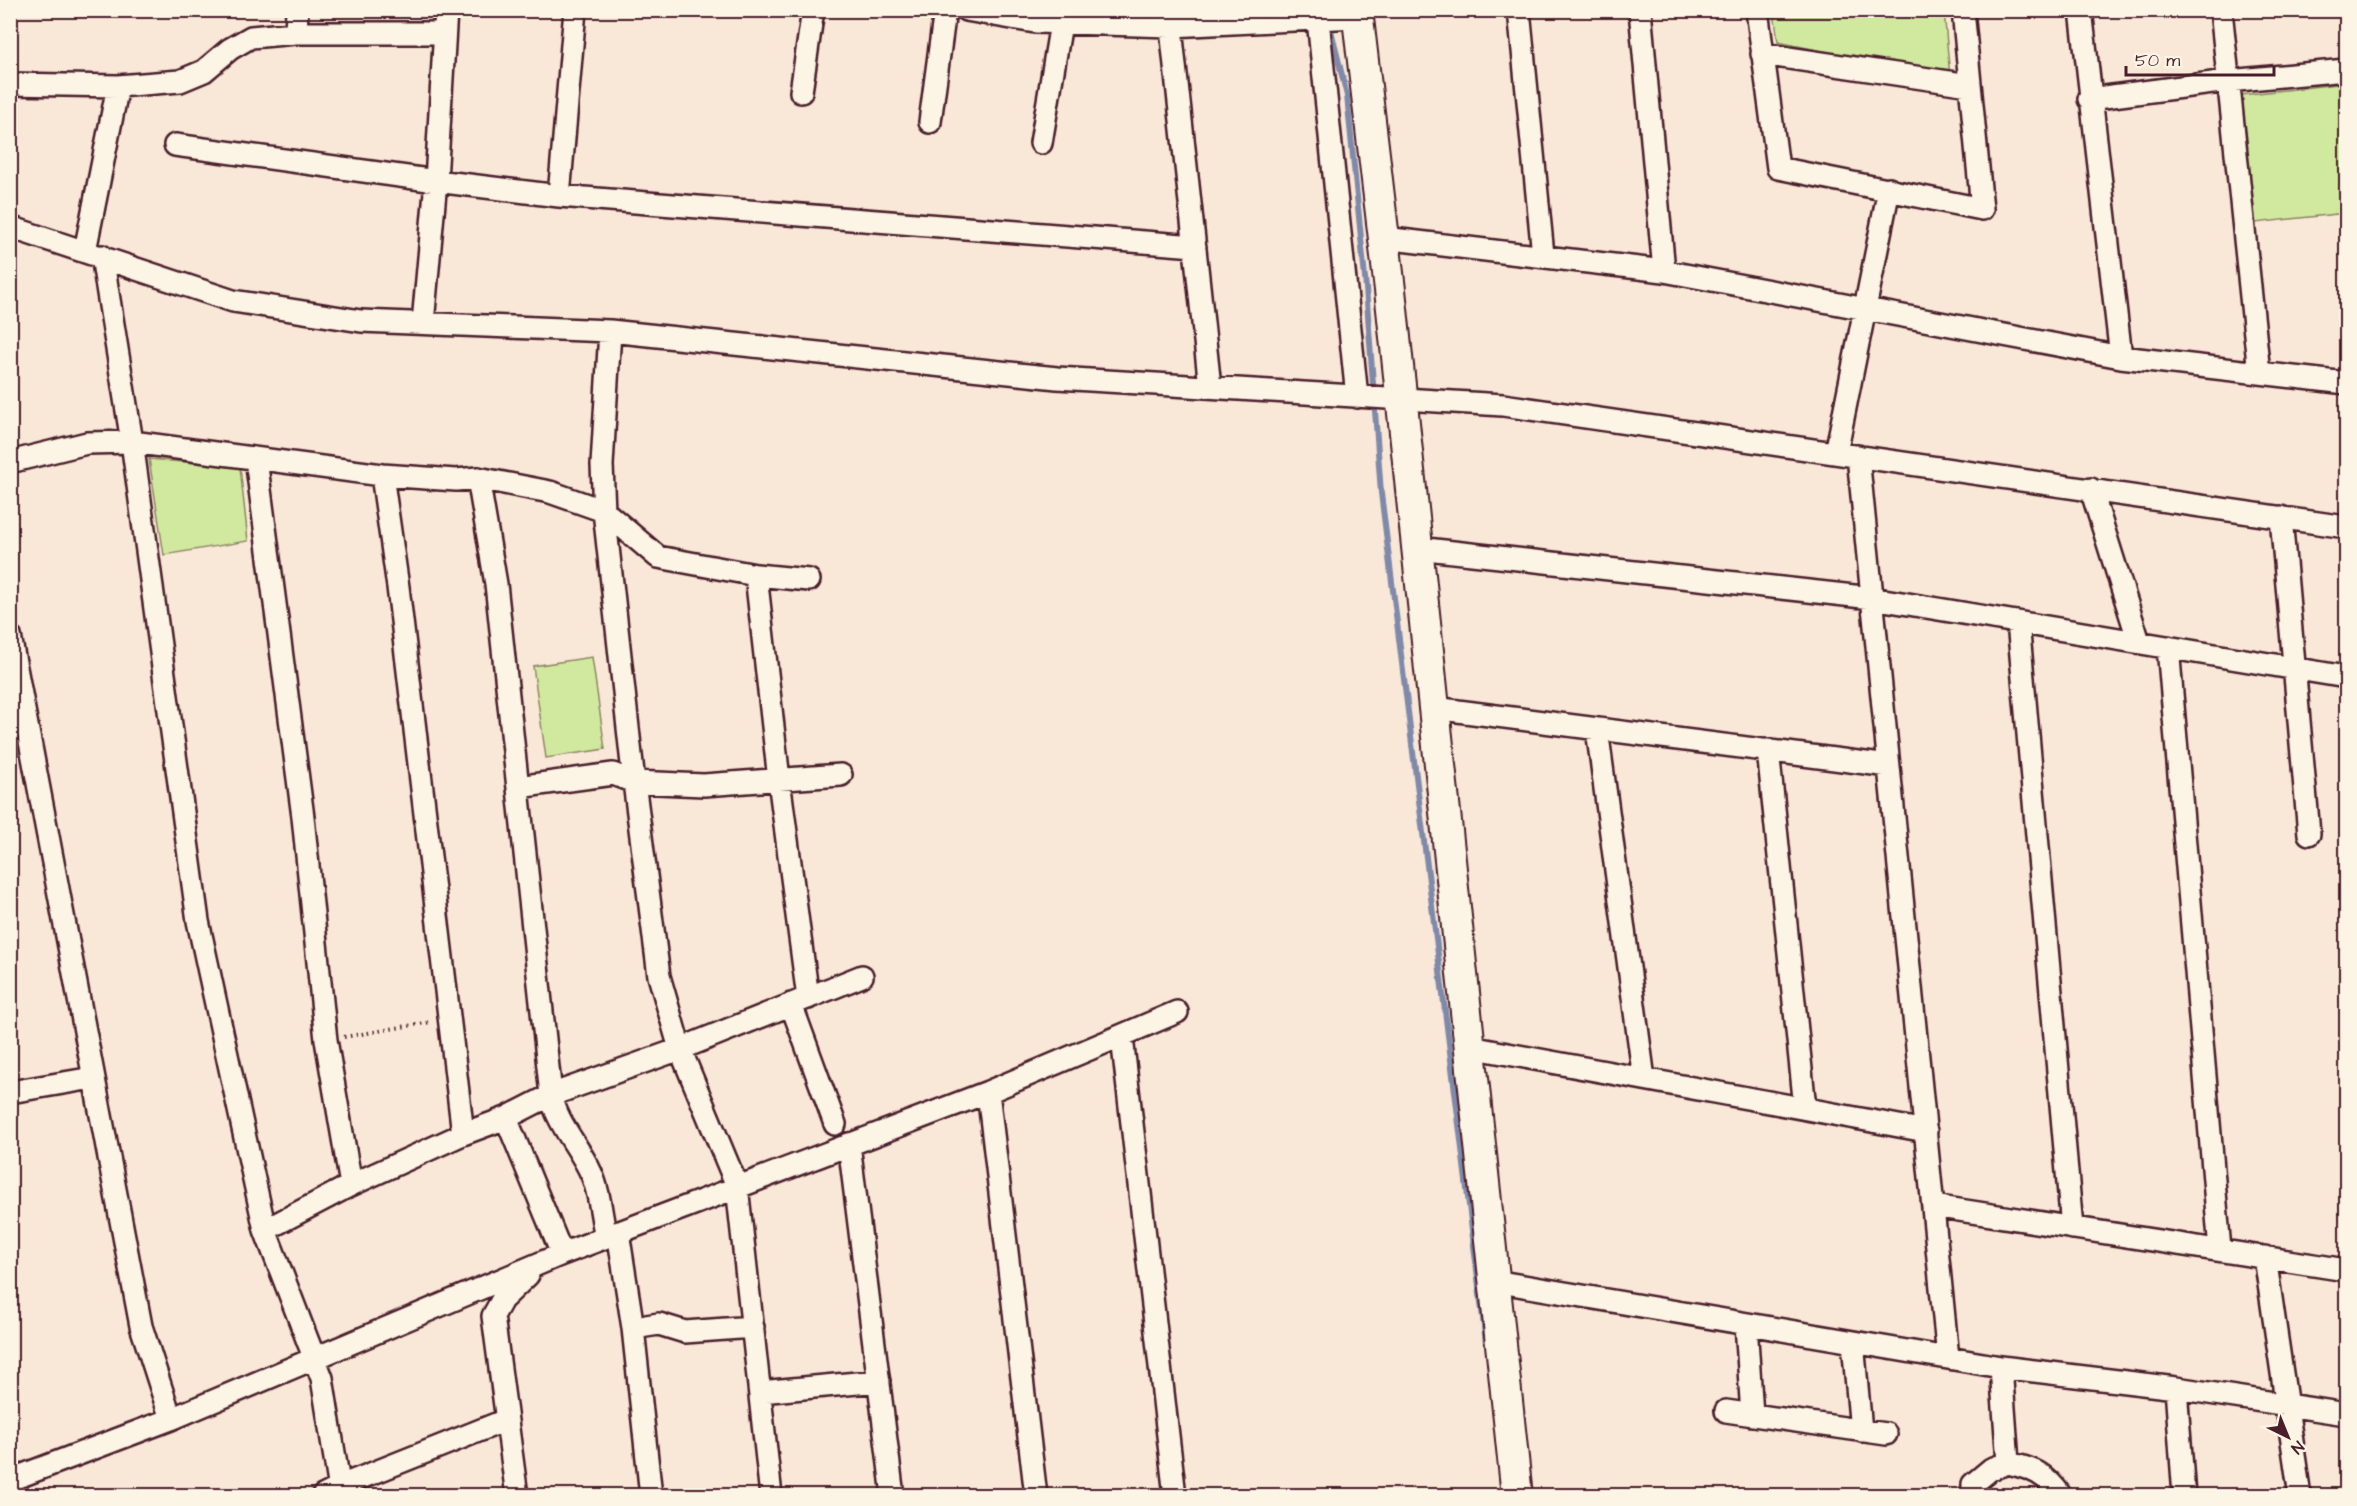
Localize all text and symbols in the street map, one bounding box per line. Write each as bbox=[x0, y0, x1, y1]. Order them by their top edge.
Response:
scale bar bbox=[2126, 39, 2274, 77]
text: 50 m bbox=[2135, 48, 2180, 73]
north arrow bbox=[2258, 1407, 2318, 1467]
text: N bbox=[2286, 1436, 2309, 1459]

